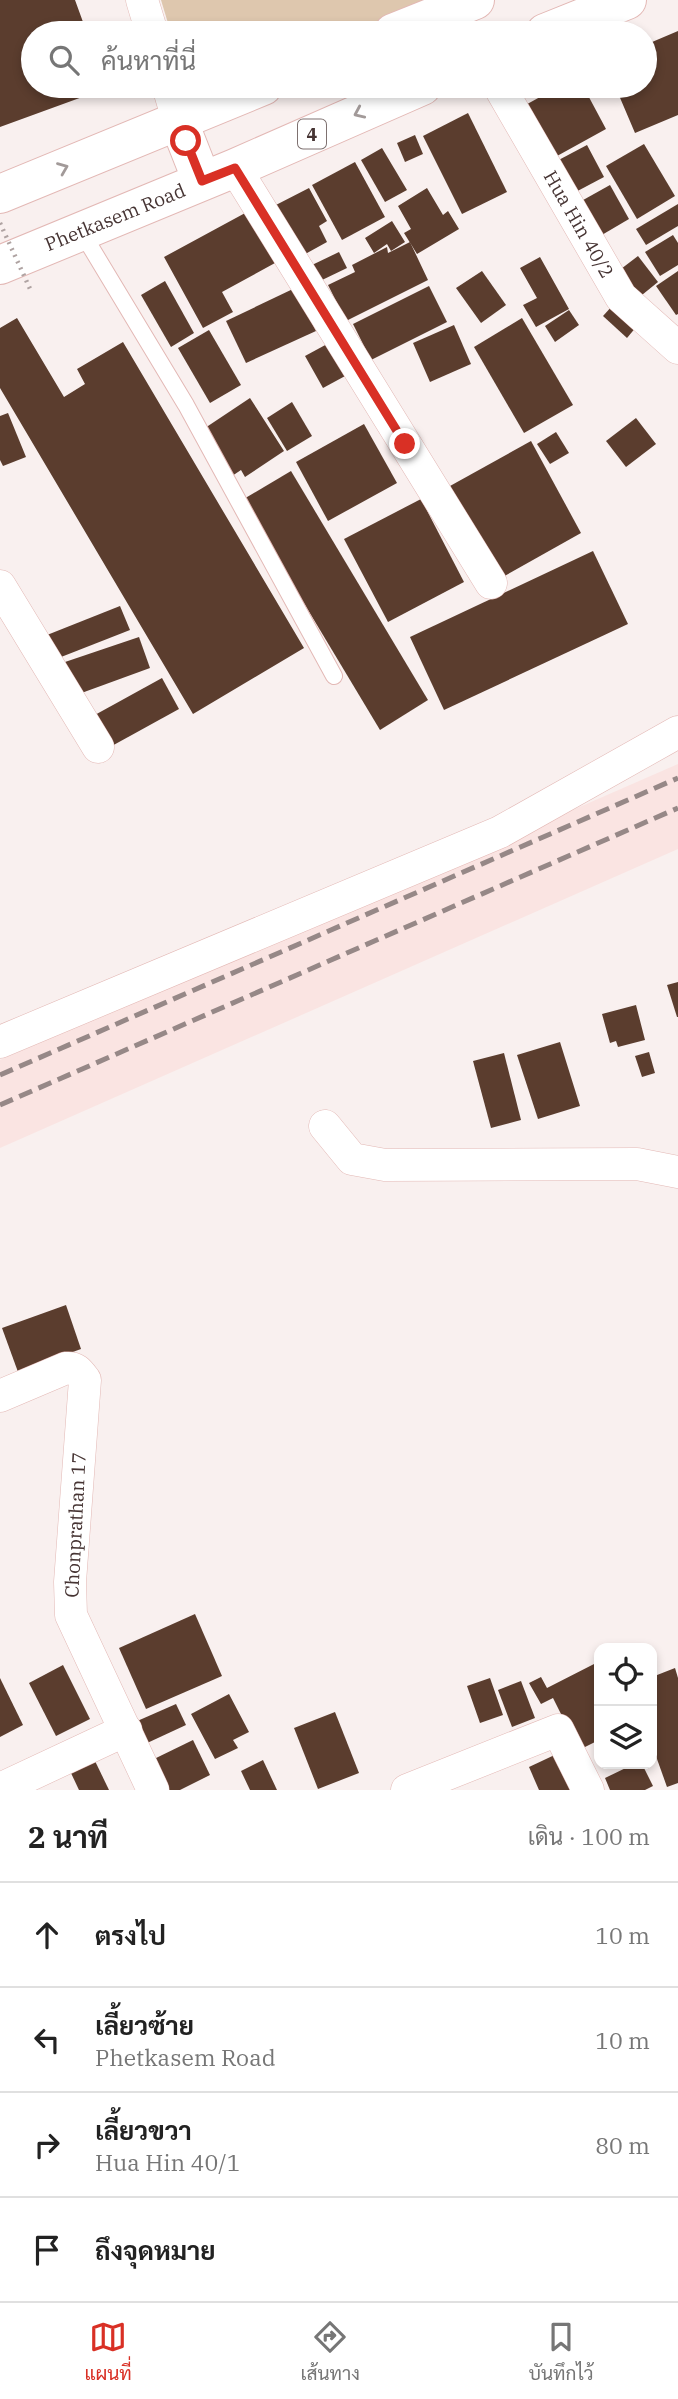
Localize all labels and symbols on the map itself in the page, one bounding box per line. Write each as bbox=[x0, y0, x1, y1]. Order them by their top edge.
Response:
one-way arrow bbox=[354, 105, 366, 119]
road number: 4 bbox=[298, 119, 326, 148]
route start bbox=[170, 125, 201, 156]
one-way arrow bbox=[56, 162, 68, 176]
street label: Hua Hin 40/2 bbox=[539, 166, 619, 282]
street label: Phetkasem Road bbox=[41, 178, 189, 256]
route end bbox=[389, 428, 420, 459]
street label: Chonprathan 17 bbox=[59, 1452, 91, 1598]

